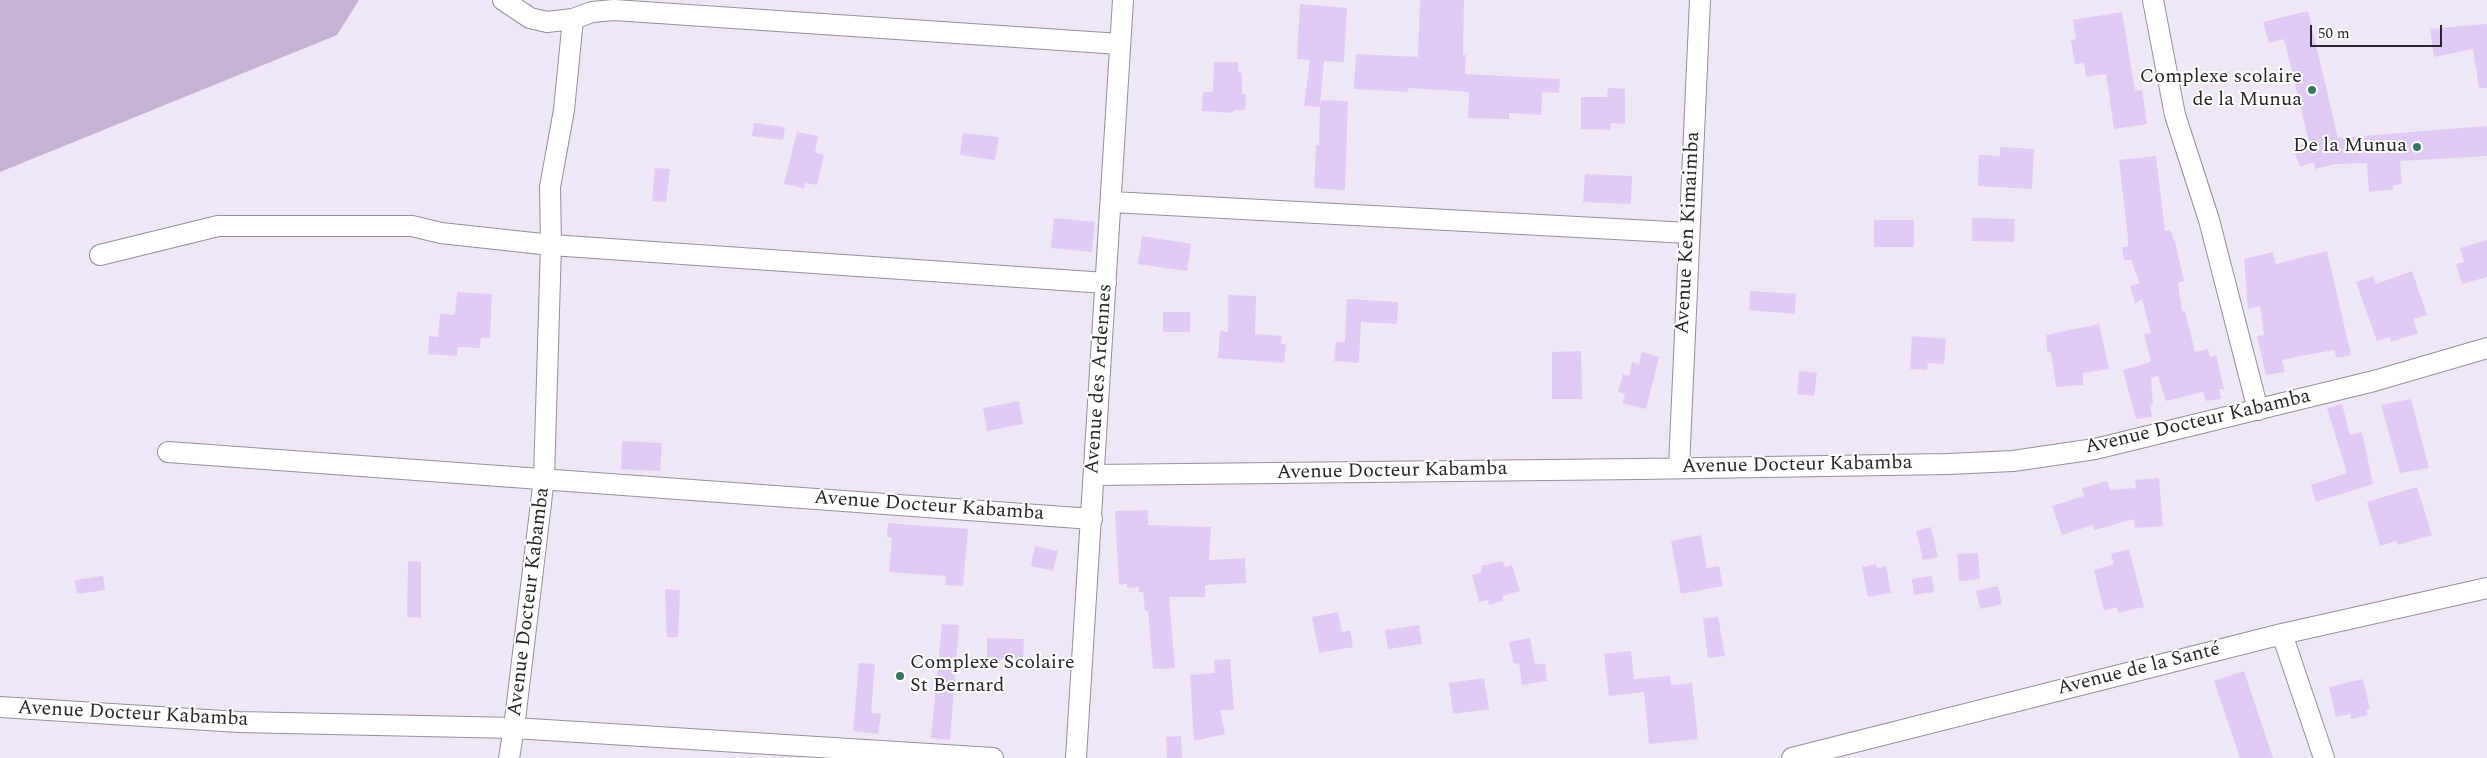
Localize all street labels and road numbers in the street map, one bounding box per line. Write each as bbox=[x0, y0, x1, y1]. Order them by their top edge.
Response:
street label: Avenue Ken Kimaimba bbox=[1672, 131, 1706, 335]
street label: Avenue des Ardennes bbox=[1081, 283, 1119, 475]
street label: Avenue Docteur Kabamba bbox=[2083, 385, 2313, 461]
street label: Avenue Docteur Kabamba bbox=[1681, 452, 1913, 480]
street label: Avenue Docteur Kabamba bbox=[1276, 458, 1508, 486]
street label: Avenue Docteur Kabamba bbox=[504, 486, 556, 718]
street label: Avenue Docteur Kabamba bbox=[813, 487, 1045, 527]
street label: Avenue de la Santé bbox=[2055, 638, 2223, 702]
street label: Avenue Docteur Kabamba bbox=[17, 697, 249, 733]

